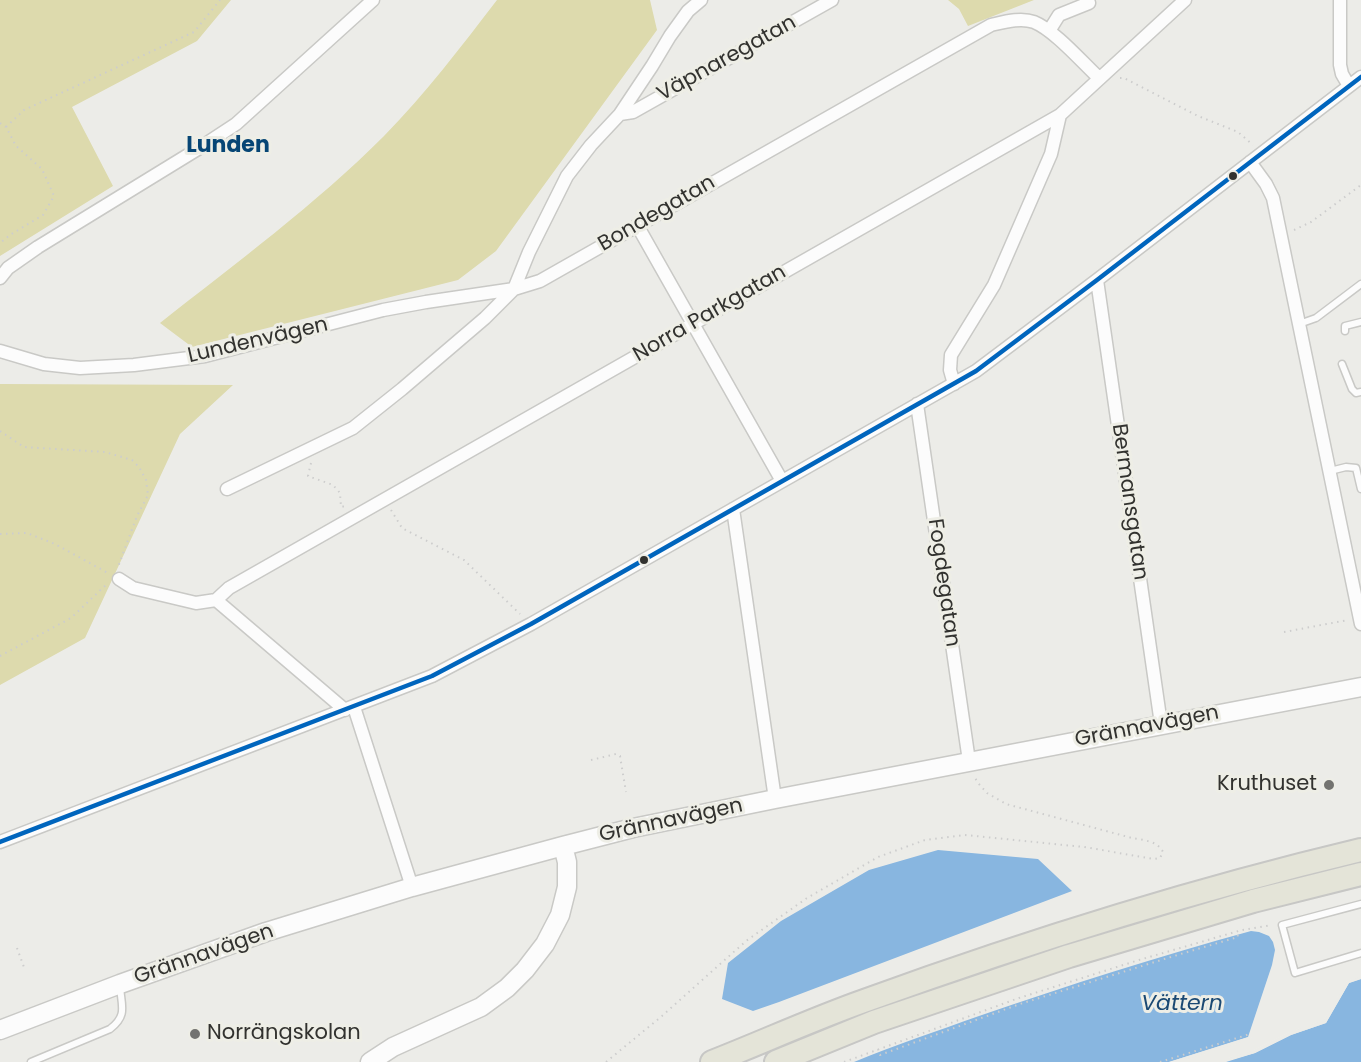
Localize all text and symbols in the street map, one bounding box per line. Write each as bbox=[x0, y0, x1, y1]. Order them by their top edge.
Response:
street label: Väpnaregatan bbox=[653, 10, 801, 108]
district label: Lunden bbox=[186, 133, 270, 159]
street label: Bondegatan bbox=[594, 170, 720, 258]
unlabelled marker bbox=[1227, 170, 1239, 182]
street label: Norra Parkgatan bbox=[629, 260, 791, 368]
street label: Lundenvägen bbox=[185, 313, 331, 369]
street label: Bermansgatan bbox=[1106, 422, 1152, 582]
street label: Fogdegatan bbox=[922, 517, 964, 649]
unlabelled marker bbox=[638, 554, 650, 566]
street label: Grännavägen bbox=[1073, 701, 1221, 753]
place label: Kruthuset bbox=[1217, 772, 1317, 798]
marker: Kruthuset bbox=[1322, 778, 1336, 792]
street label: Grännavägen bbox=[597, 793, 745, 849]
street label: Grännavägen bbox=[131, 919, 277, 991]
water label: Vättern bbox=[1141, 991, 1223, 1017]
place label: Norrängskolan bbox=[207, 1021, 361, 1047]
marker: Norrängskolan bbox=[188, 1027, 202, 1041]

